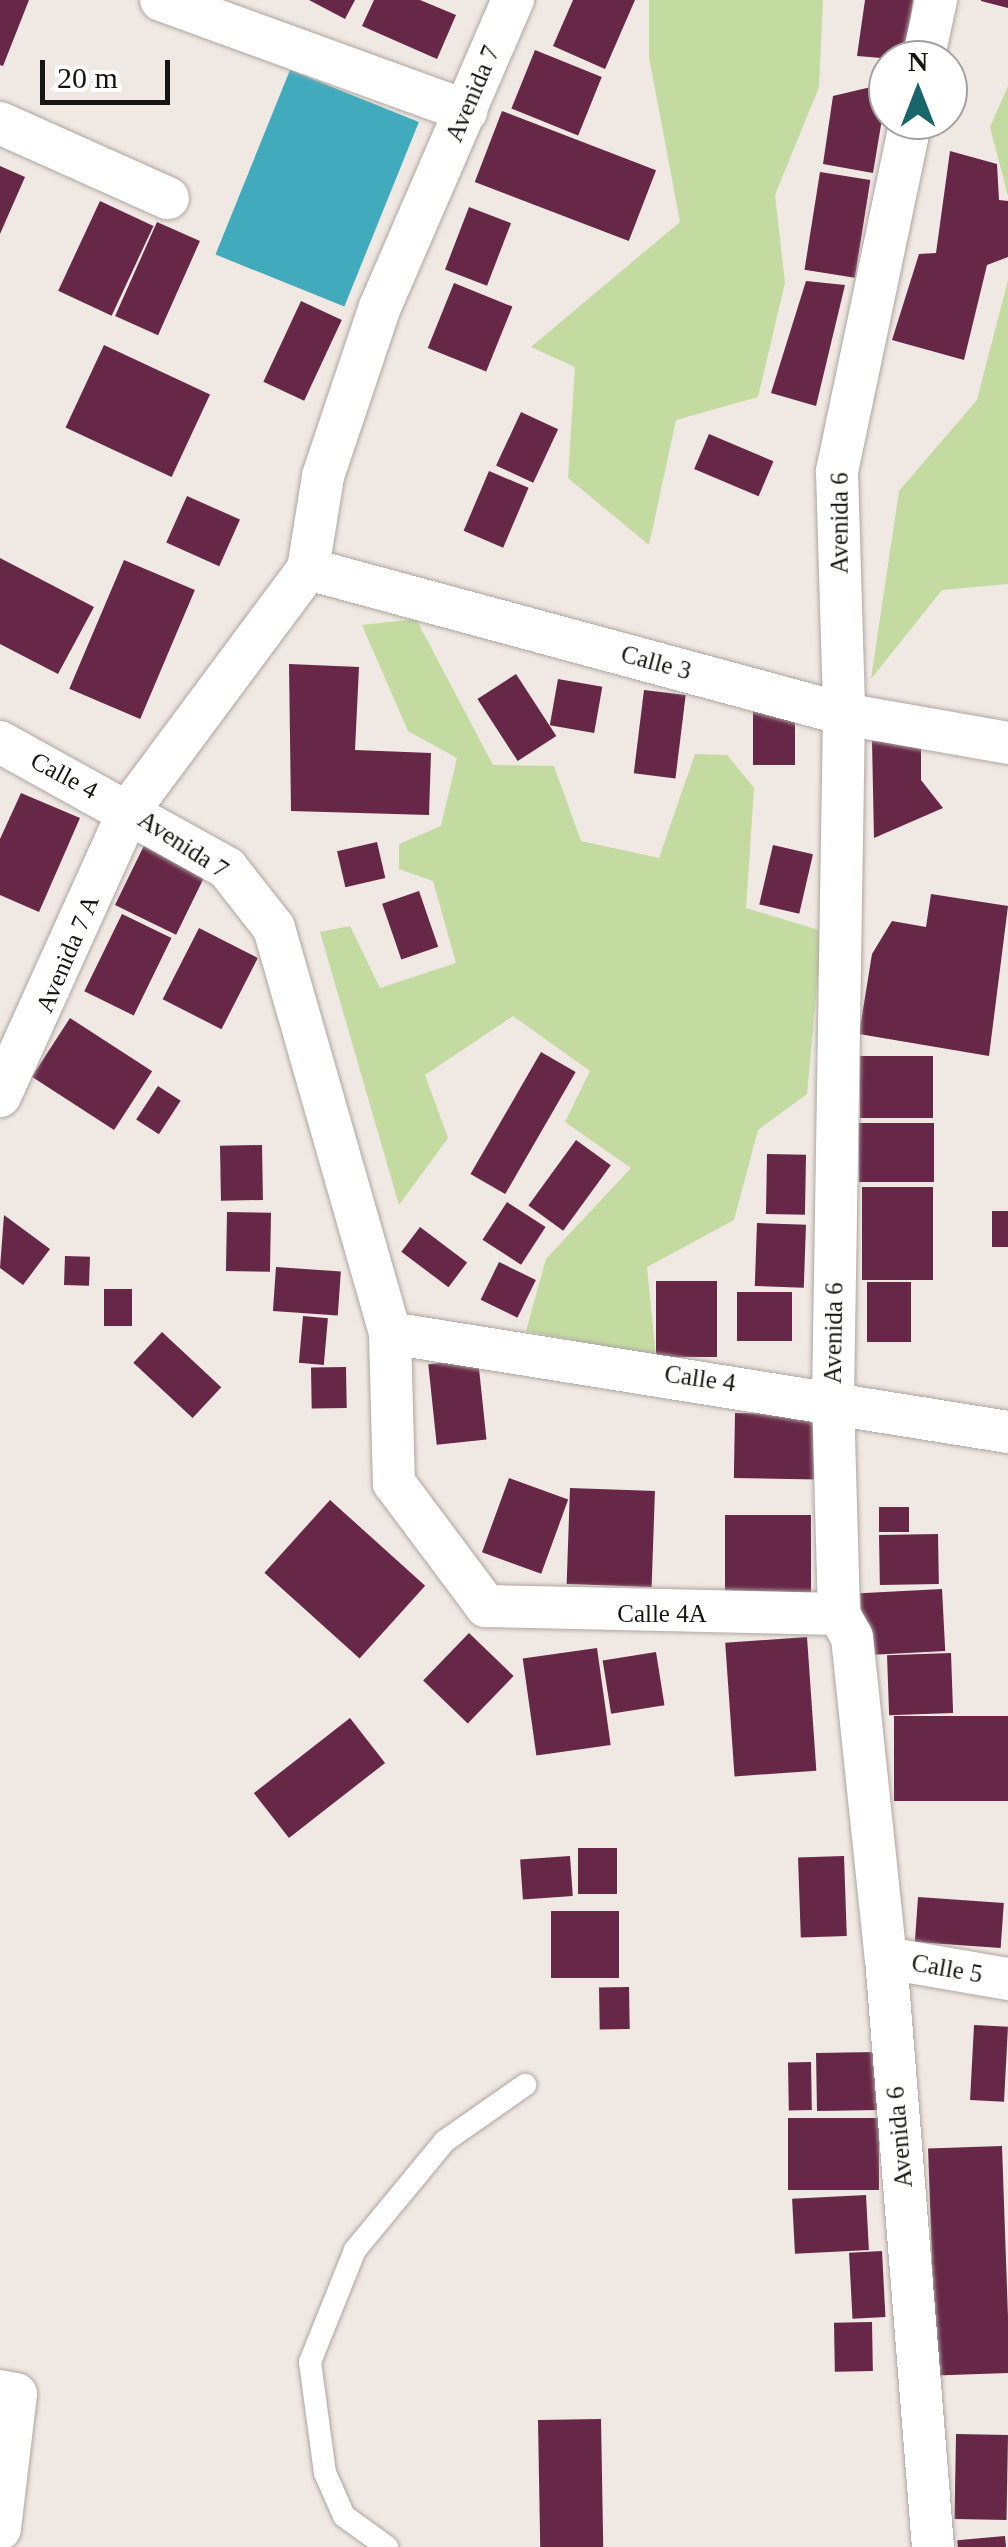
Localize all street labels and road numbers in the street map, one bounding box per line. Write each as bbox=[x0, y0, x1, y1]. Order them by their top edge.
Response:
street label: Avenida 7 bbox=[439, 41, 507, 147]
street label: Avenida 6 bbox=[825, 472, 855, 574]
street label: Calle 3 bbox=[618, 639, 694, 687]
street label: Calle 4 bbox=[25, 746, 103, 806]
street label: Avenida 7 bbox=[132, 805, 234, 885]
street label: Avenida 7 A bbox=[30, 890, 106, 1018]
street label: Avenida 6 bbox=[818, 1282, 850, 1384]
street label: Calle 4 bbox=[663, 1359, 737, 1399]
street label: Calle 4A bbox=[617, 1599, 707, 1629]
street label: Calle 5 bbox=[909, 1948, 985, 1990]
street label: Avenida 6 bbox=[881, 2085, 919, 2189]

